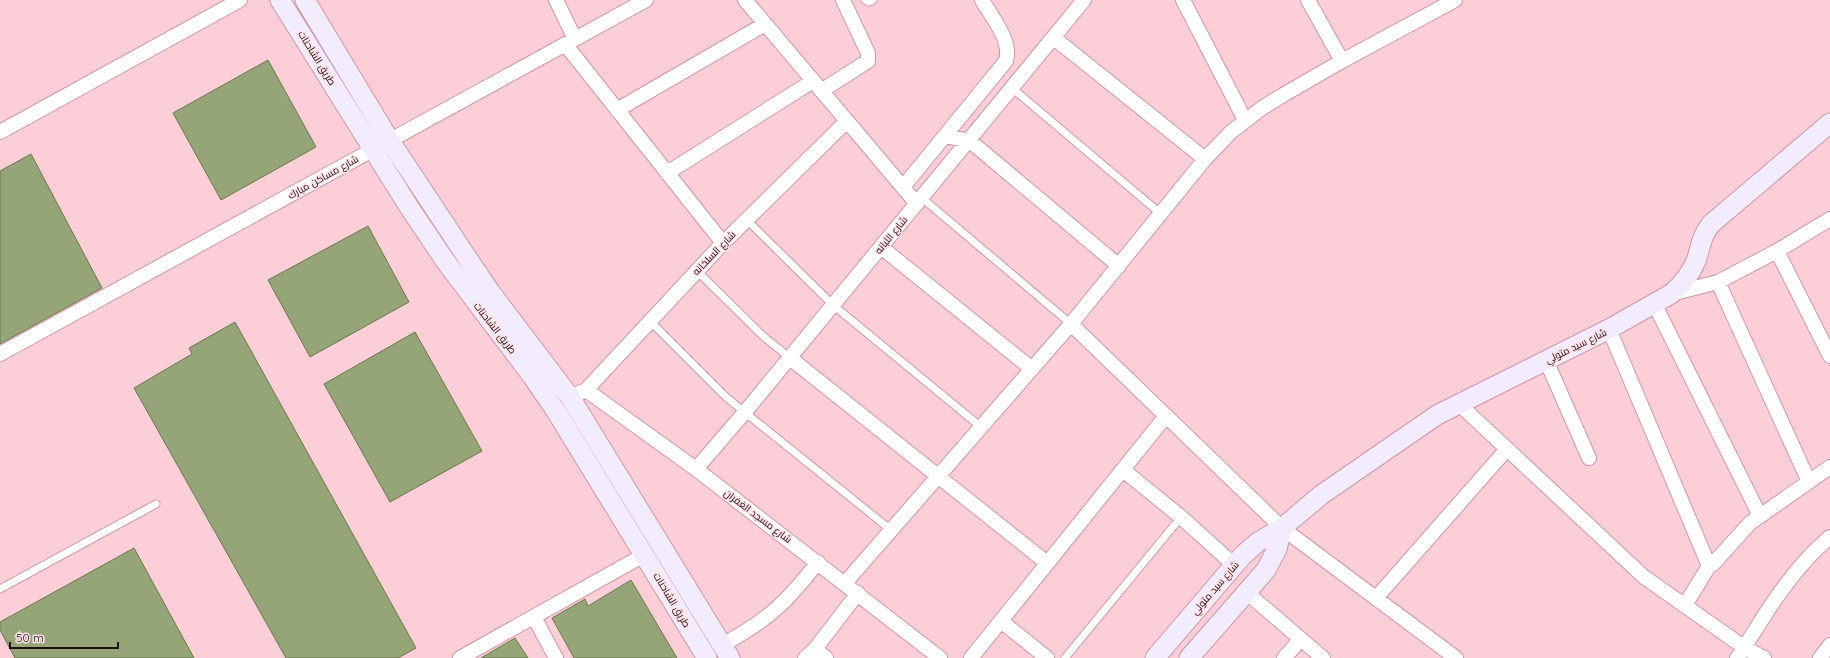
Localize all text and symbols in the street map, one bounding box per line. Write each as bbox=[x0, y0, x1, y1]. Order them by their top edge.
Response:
street label: طريق الشاحنات bbox=[295, 28, 339, 88]
street label: شارع مساكن مبارك bbox=[285, 152, 361, 202]
street label: شارع اللبانه bbox=[872, 213, 910, 257]
street label: شارع السلخانه bbox=[690, 228, 738, 278]
street label: طريق الشاحنات bbox=[471, 300, 519, 356]
street label: شارع سيد متولي bbox=[1543, 326, 1609, 367]
street label: شارع مسجد الغفران bbox=[721, 486, 795, 546]
street label: شارع سيد متولي bbox=[1188, 559, 1243, 618]
street label: طريق الشاحنات bbox=[650, 570, 694, 630]
scale bar bbox=[10, 624, 118, 650]
text: 50 m bbox=[16, 630, 44, 645]

